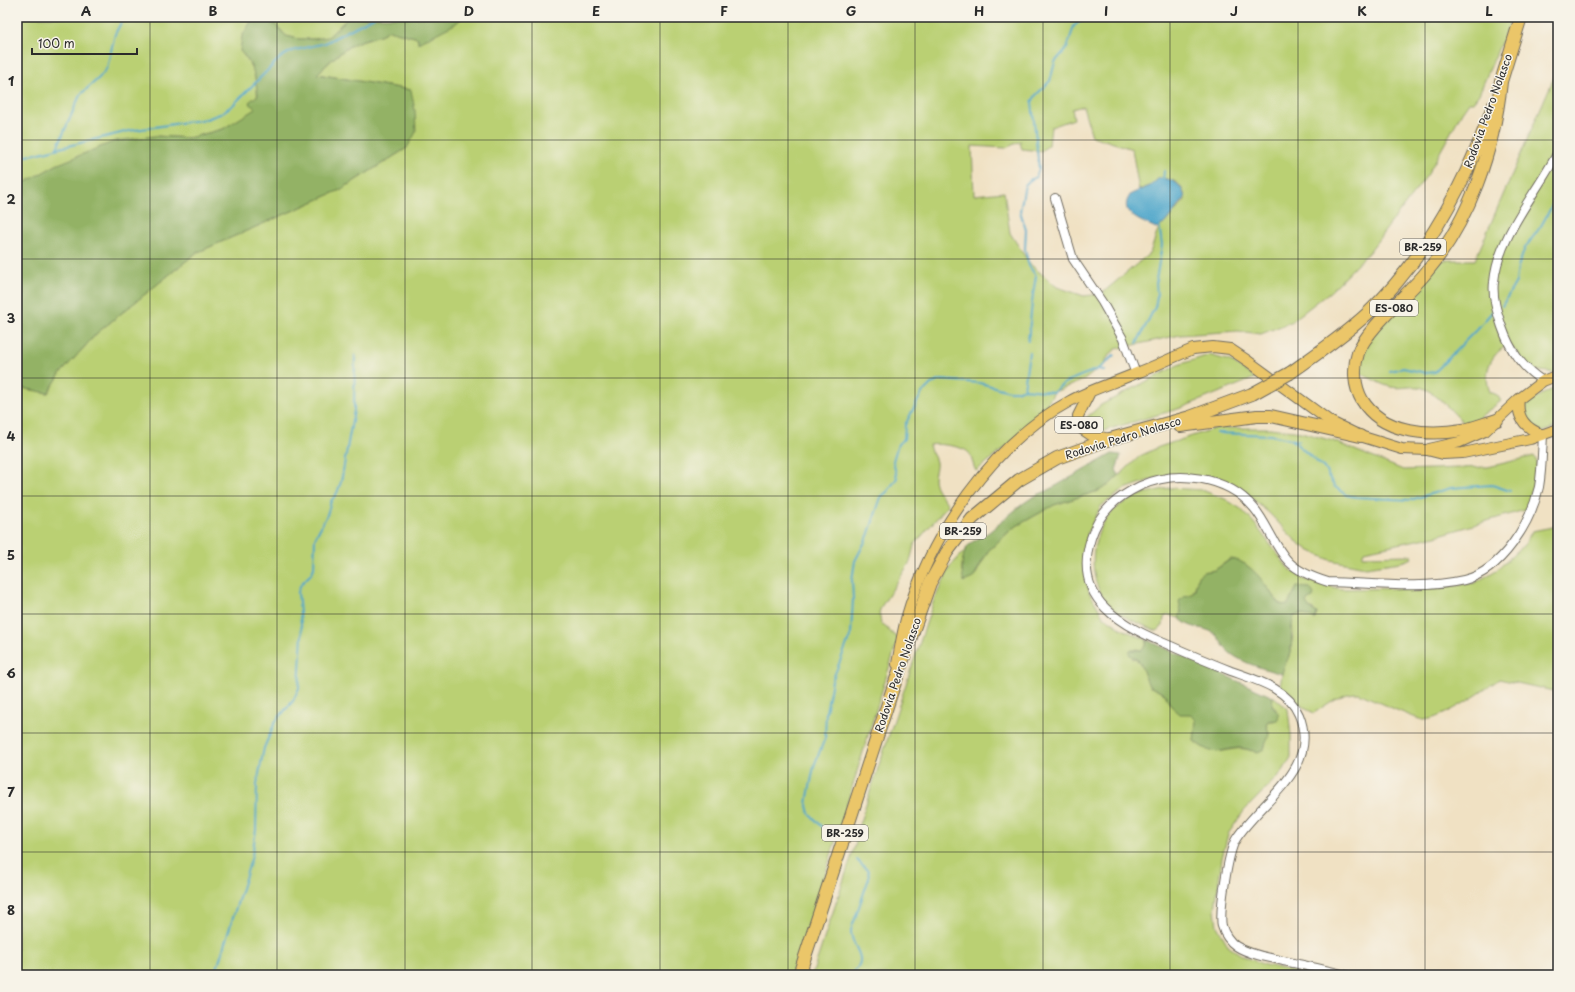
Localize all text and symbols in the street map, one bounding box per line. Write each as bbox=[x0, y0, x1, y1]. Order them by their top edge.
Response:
text: A bbox=[81, 1, 91, 20]
text: B bbox=[209, 1, 218, 20]
text: C bbox=[336, 1, 346, 20]
text: D bbox=[464, 1, 474, 20]
text: E bbox=[592, 1, 600, 20]
text: F bbox=[720, 1, 728, 20]
text: G bbox=[846, 1, 856, 20]
text: H bbox=[974, 1, 984, 20]
text: I bbox=[1104, 1, 1108, 20]
text: J bbox=[1230, 1, 1238, 20]
text: K bbox=[1357, 1, 1367, 20]
text: L bbox=[1485, 1, 1493, 20]
scale bar bbox=[32, 30, 137, 56]
text: 100 m bbox=[38, 34, 75, 52]
street label: Rodovia Pedro Nolasco bbox=[1459, 51, 1516, 170]
text: 1 bbox=[8, 71, 14, 90]
text: 2 bbox=[6, 189, 16, 208]
road number: BR-259 bbox=[1400, 239, 1446, 255]
road number: ES-080 bbox=[1370, 300, 1418, 316]
text: 3 bbox=[7, 308, 16, 327]
street label: Rodovia Pedro Nolasco bbox=[1063, 412, 1183, 463]
road number: ES-080 bbox=[1055, 417, 1103, 433]
text: 4 bbox=[7, 426, 16, 445]
road number: BR-259 bbox=[940, 523, 986, 539]
text: 5 bbox=[7, 545, 15, 564]
street label: Rodovia Pedro Nolasco bbox=[870, 615, 925, 735]
text: 6 bbox=[6, 663, 16, 682]
text: 7 bbox=[7, 782, 15, 801]
road number: BR-259 bbox=[822, 825, 868, 841]
text: 8 bbox=[7, 900, 15, 919]

